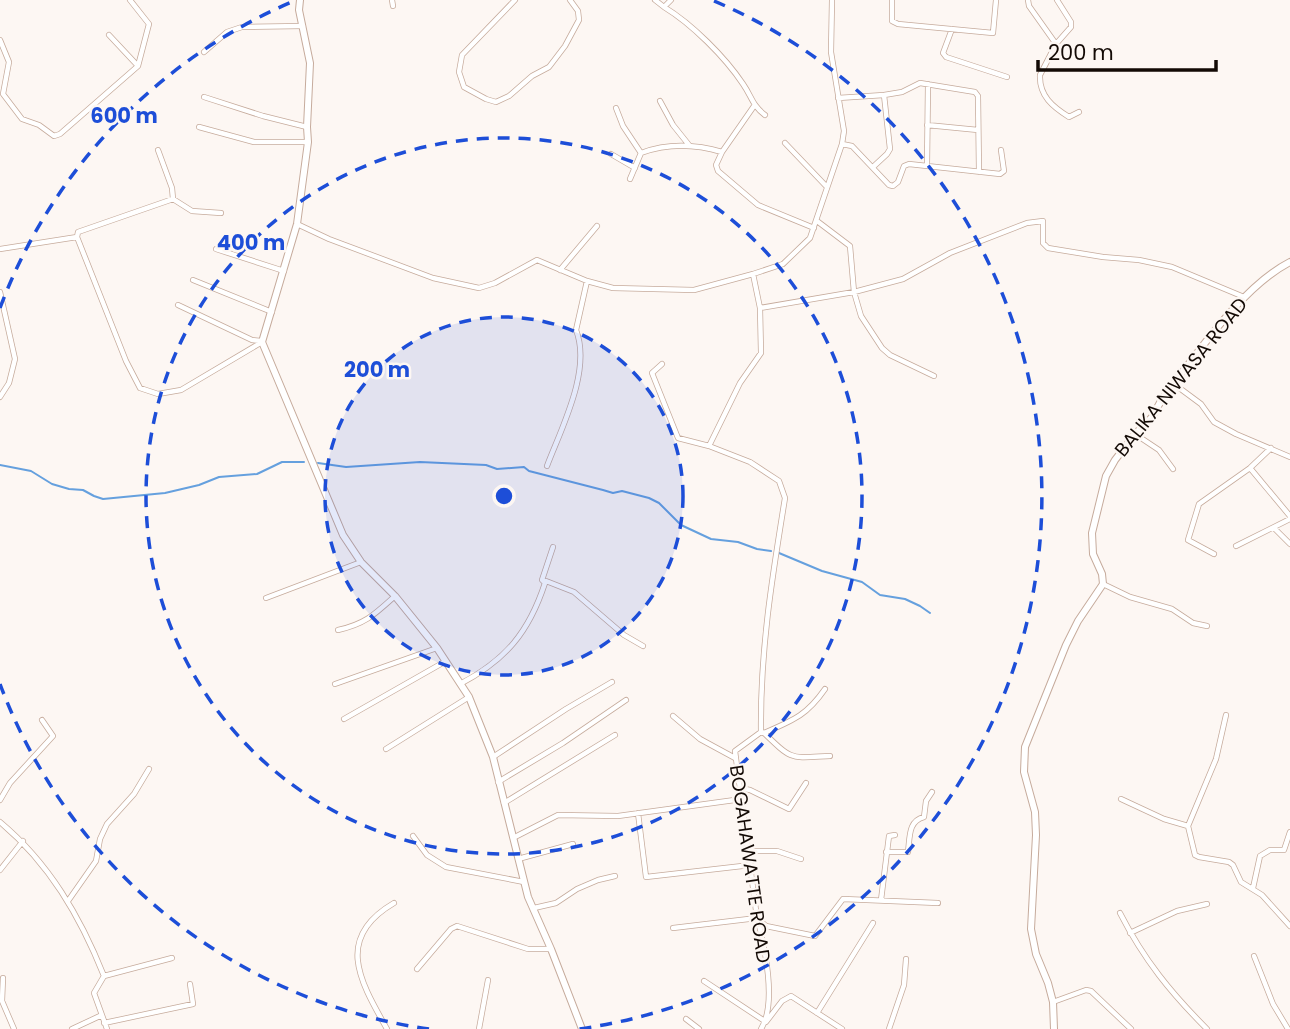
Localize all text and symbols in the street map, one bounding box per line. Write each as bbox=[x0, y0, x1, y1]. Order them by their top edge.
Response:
scale bar bbox=[1038, 28, 1216, 72]
text: 200 m bbox=[1048, 38, 1114, 67]
text: 600 m bbox=[90, 101, 158, 130]
text: 400 m bbox=[217, 228, 285, 257]
street label: BALIKA NIWASA ROAD bbox=[1108, 292, 1254, 462]
text: 200 m bbox=[344, 355, 410, 384]
centre of rings bbox=[492, 484, 516, 508]
street label: BOGAHAWATTE ROAD bbox=[723, 763, 777, 965]

